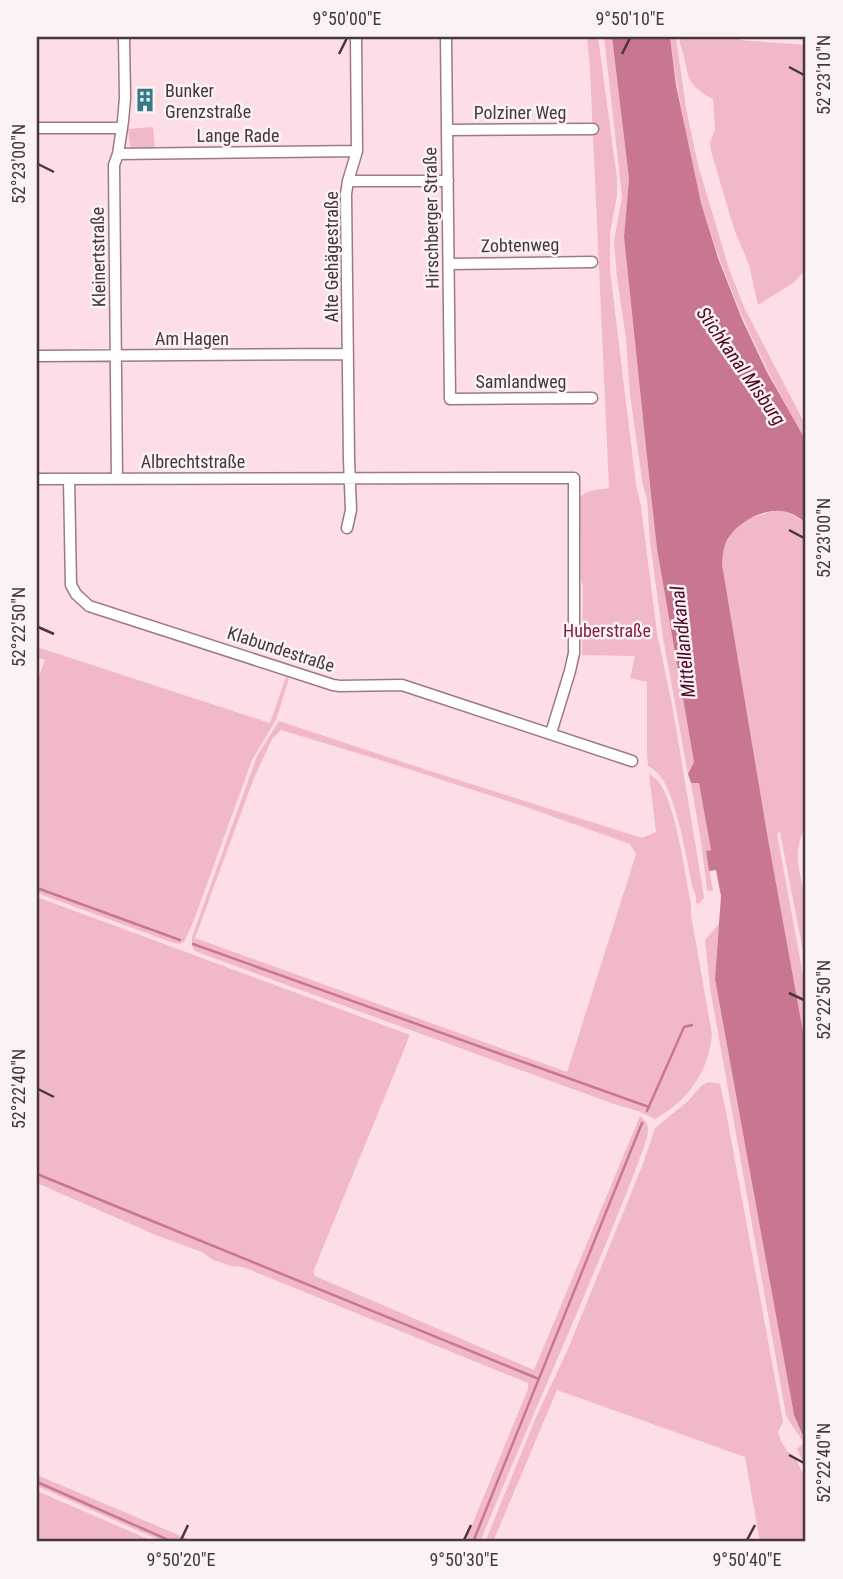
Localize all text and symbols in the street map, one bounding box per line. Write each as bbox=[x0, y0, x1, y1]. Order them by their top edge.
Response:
text: 9°50'00"E bbox=[312, 8, 382, 29]
text: 9°50'10"E bbox=[595, 8, 665, 29]
text: 52°23'10"N bbox=[813, 35, 834, 115]
place label: Bunker Grenzstraße bbox=[165, 80, 251, 122]
building icon: Bunker Grenzstraße bbox=[131, 86, 159, 114]
street label: Polziner Weg bbox=[474, 102, 566, 123]
text: 52°23'00"N bbox=[8, 124, 29, 204]
street label: Lange Rade bbox=[197, 125, 279, 146]
street label: Hirschberger Straße bbox=[419, 147, 443, 289]
street label: Alte Gehägestraße bbox=[321, 191, 342, 323]
street label: Kleinertstraße bbox=[87, 207, 109, 307]
street label: Zobtenweg bbox=[481, 234, 559, 256]
water label: Stichkanal Misburg bbox=[692, 302, 790, 430]
street label: Am Hagen bbox=[155, 328, 229, 349]
street label: Samlandweg bbox=[476, 371, 566, 392]
street label: Albrechtstraße bbox=[141, 451, 245, 472]
text: 52°23'00"N bbox=[813, 498, 834, 578]
water label: Mittellandkanal bbox=[666, 584, 700, 699]
text: 52°22'50"N bbox=[8, 587, 29, 667]
park label: Huberstraße bbox=[563, 620, 651, 641]
street label: Klabundestraße bbox=[225, 622, 337, 676]
text: 52°22'50"N bbox=[813, 960, 834, 1040]
text: 52°22'40"N bbox=[8, 1049, 29, 1129]
text: 52°22'40"N bbox=[813, 1423, 834, 1503]
text: 9°50'20"E bbox=[146, 1549, 216, 1570]
text: 9°50'30"E bbox=[429, 1549, 499, 1570]
text: 9°50'40"E bbox=[712, 1549, 782, 1570]

